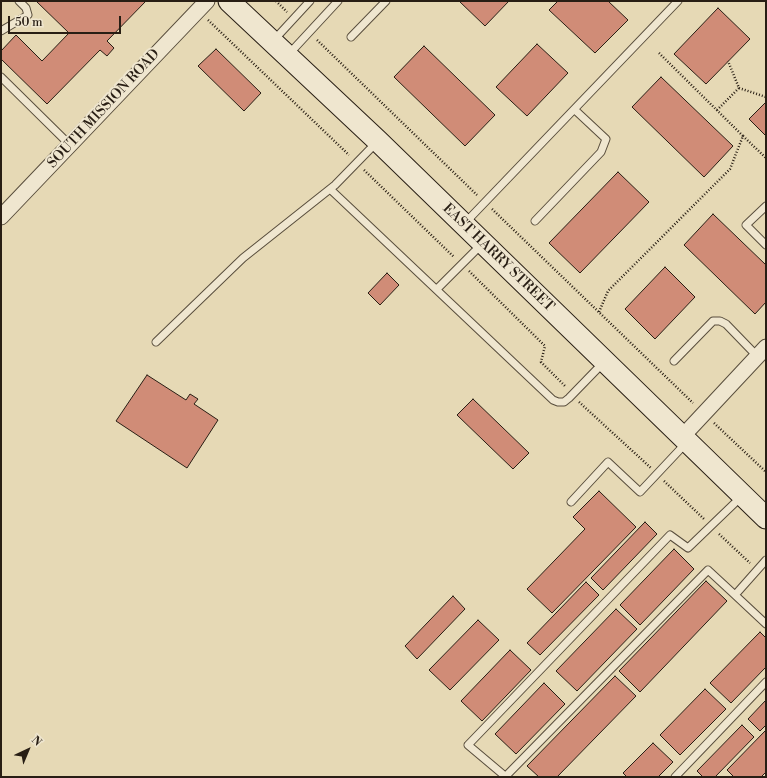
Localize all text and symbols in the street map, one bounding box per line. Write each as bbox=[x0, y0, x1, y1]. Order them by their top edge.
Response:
scale bar bbox=[10, 8, 123, 34]
text: 50 m bbox=[15, 15, 43, 30]
street label: SOUTH MISSION ROAD bbox=[44, 46, 164, 172]
street label: EAST HARRY STREET bbox=[439, 200, 557, 316]
north arrow bbox=[8, 730, 48, 770]
text: N bbox=[28, 733, 44, 749]

